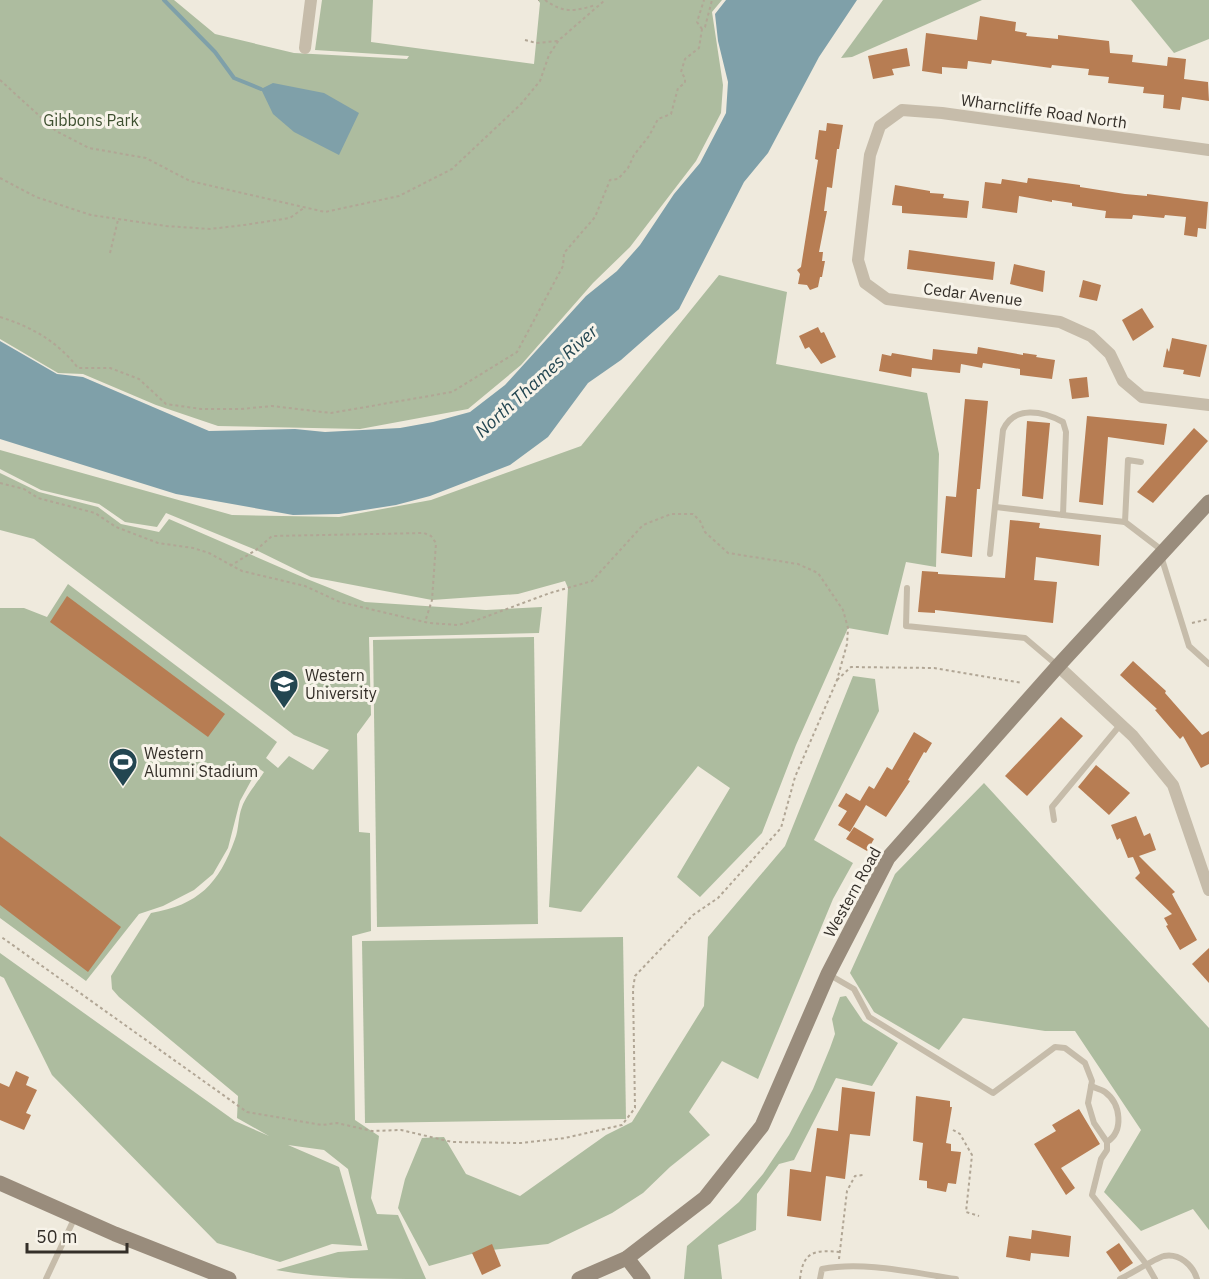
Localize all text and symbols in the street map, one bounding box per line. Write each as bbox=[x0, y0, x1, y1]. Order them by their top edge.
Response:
street label: Wharncliffe Road North bbox=[960, 89, 1128, 133]
park label: Gibbons Park bbox=[43, 110, 139, 130]
street label: Cedar Avenue bbox=[922, 278, 1024, 310]
water label: North Thames River bbox=[470, 320, 602, 442]
place label: Western University bbox=[305, 665, 377, 703]
school or university icon: Western University bbox=[268, 668, 300, 710]
place label: Western Alumni Stadium bbox=[144, 743, 258, 781]
sports icon: Western Alumni Stadium bbox=[107, 746, 139, 788]
street label: Western Road bbox=[819, 843, 885, 941]
scale bar bbox=[27, 1216, 128, 1254]
text: 50 m bbox=[36, 1225, 78, 1248]

